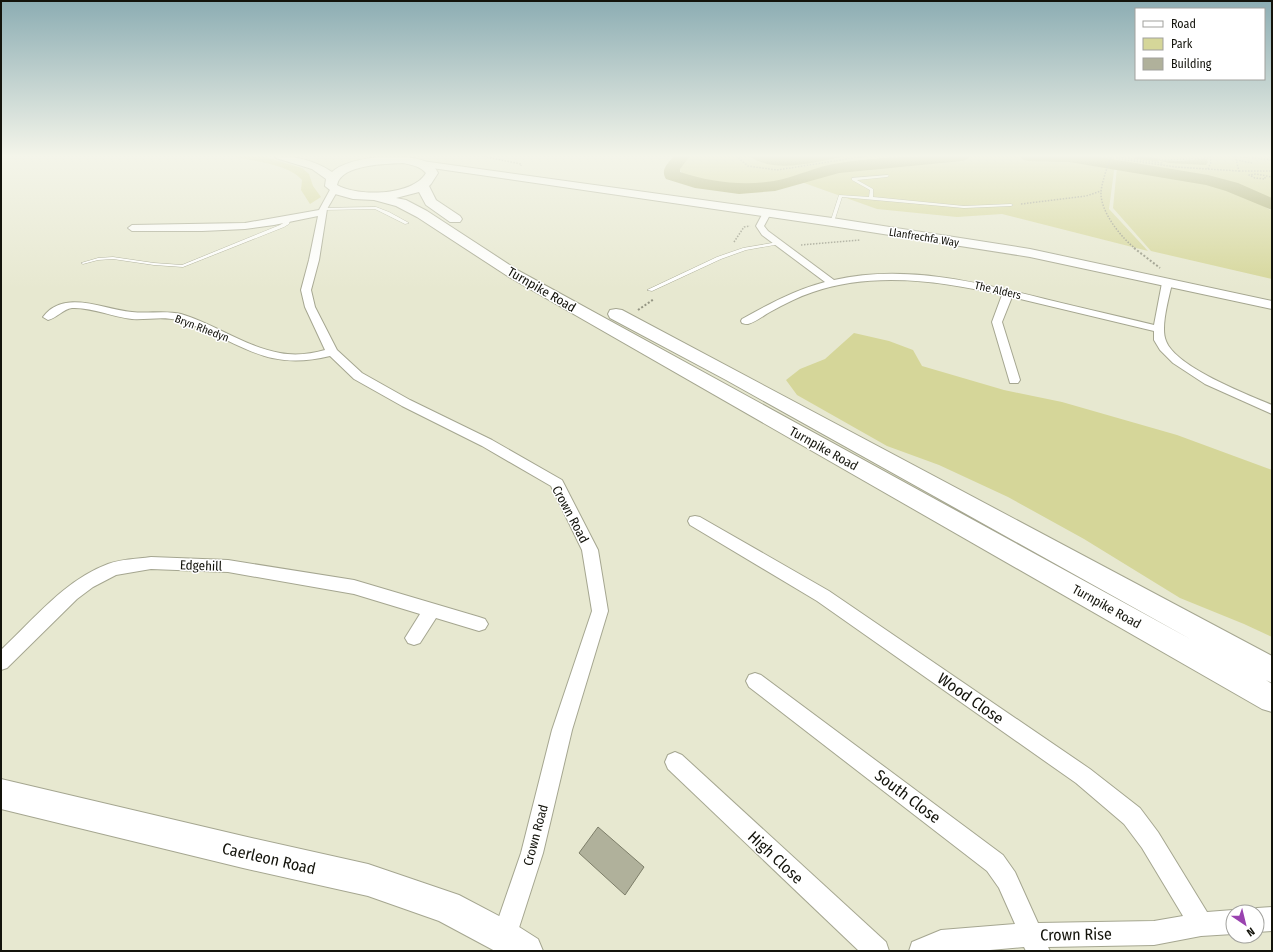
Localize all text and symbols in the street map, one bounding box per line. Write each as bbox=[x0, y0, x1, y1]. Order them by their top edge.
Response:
legend bbox=[1135, 8, 1265, 80]
text: Road bbox=[1171, 17, 1196, 31]
text: Park bbox=[1171, 37, 1193, 51]
text: Building bbox=[1171, 57, 1212, 71]
street label: Llanfrechfa Way bbox=[888, 226, 960, 249]
street label: Turnpike Road bbox=[505, 264, 579, 315]
street label: The Alders bbox=[973, 279, 1023, 302]
street label: Bryn Rhedyn bbox=[173, 312, 231, 345]
street label: Turnpike Road bbox=[787, 423, 861, 473]
street label: Crown Road bbox=[549, 483, 592, 545]
street label: Edgehill bbox=[180, 557, 223, 574]
street label: Turnpike Road bbox=[1070, 581, 1144, 631]
street label: Wood Close bbox=[934, 669, 1007, 728]
street label: South Close bbox=[871, 766, 944, 827]
street label: Crown Road bbox=[520, 803, 551, 867]
street label: High Close bbox=[744, 827, 807, 888]
street label: Caerleon Road bbox=[220, 839, 317, 878]
north arrow bbox=[1225, 904, 1265, 944]
street label: Crown Rise bbox=[1040, 924, 1112, 945]
text: N bbox=[1244, 925, 1257, 939]

